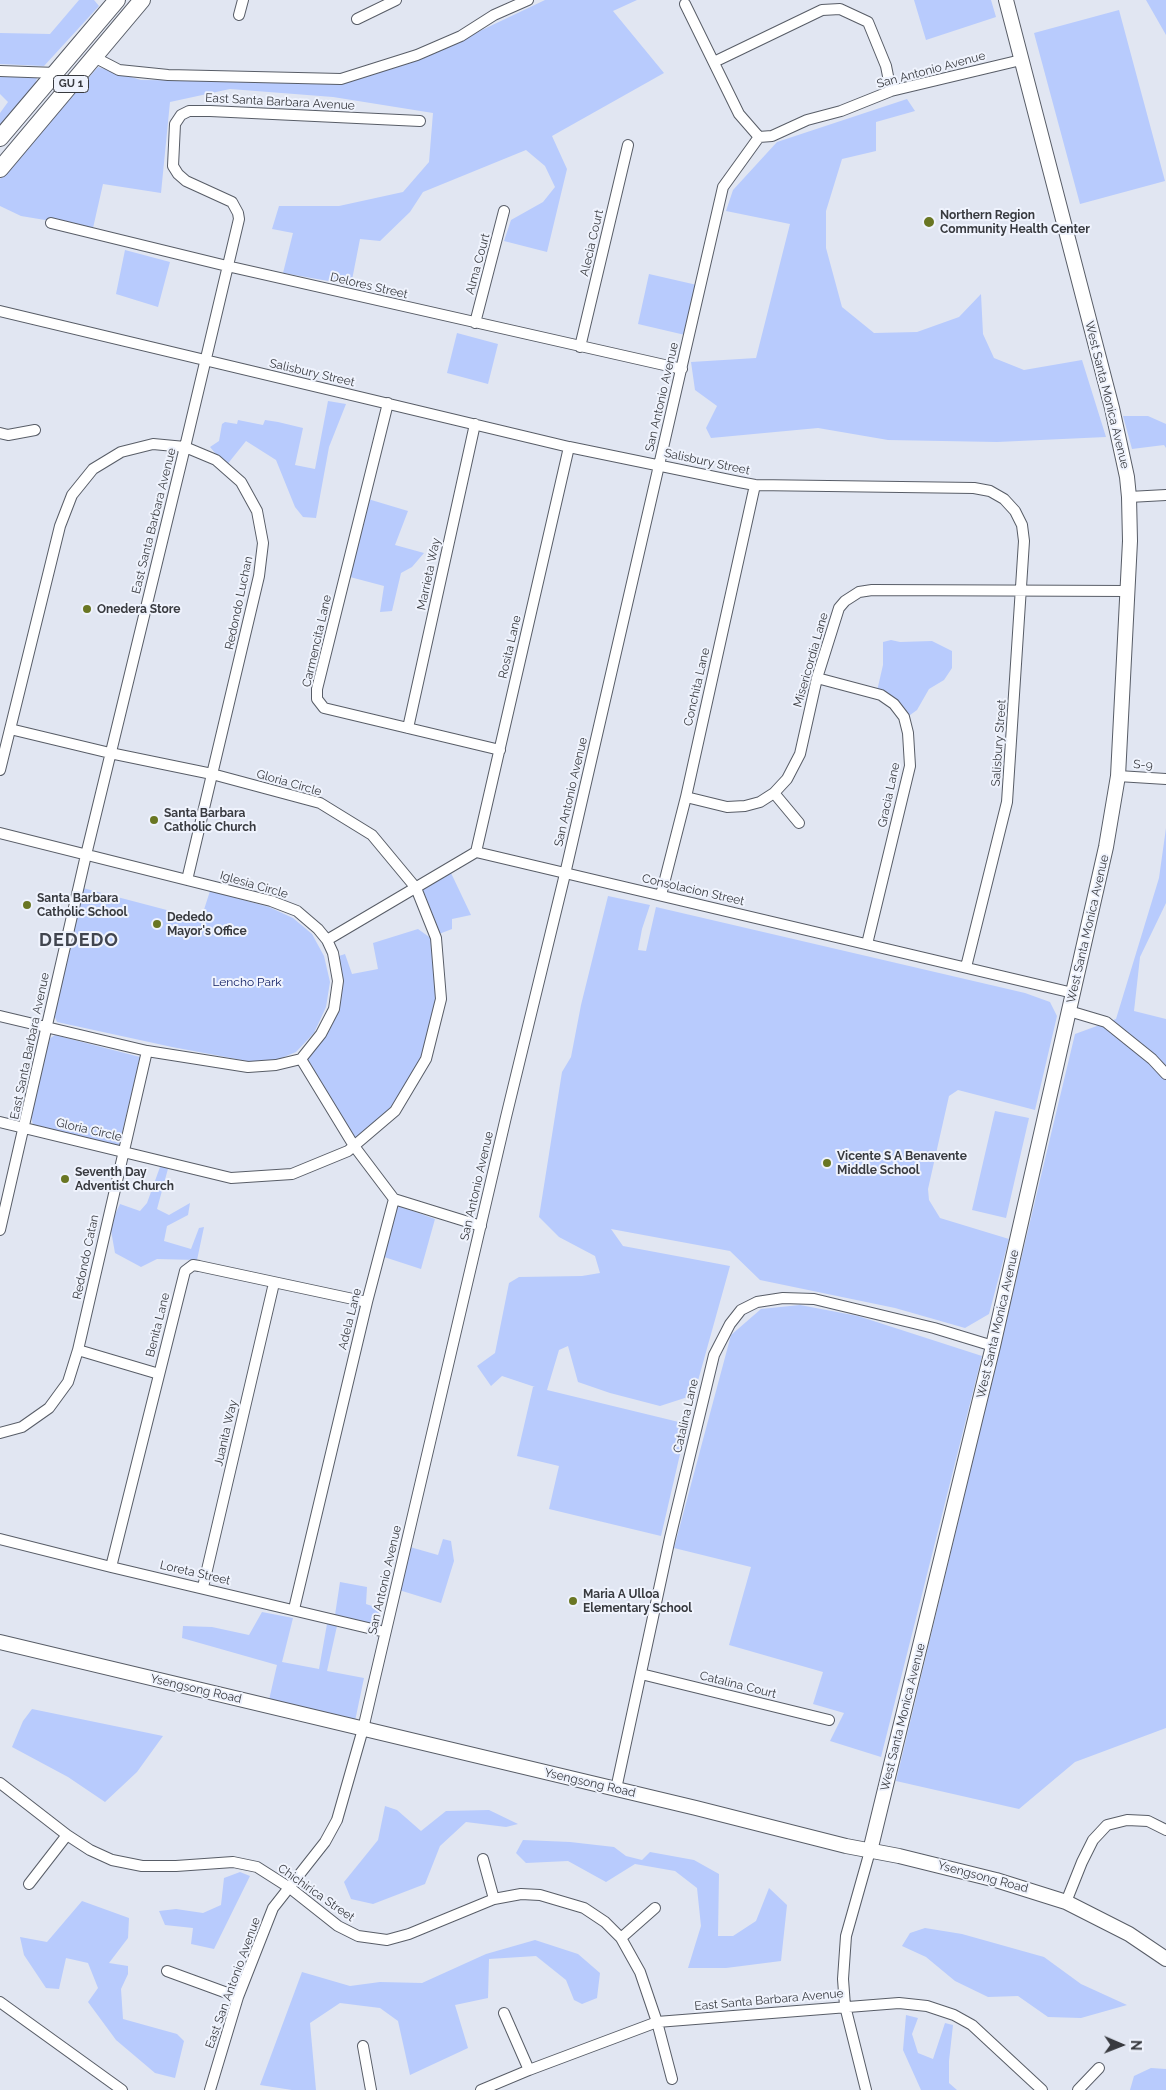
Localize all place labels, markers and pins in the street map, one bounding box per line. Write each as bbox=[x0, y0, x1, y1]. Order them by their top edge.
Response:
place label: Northern Region Community Health Center bbox=[940, 208, 1090, 236]
marker: Northern Region Community Health Center bbox=[922, 215, 936, 229]
place label: Onedera Store bbox=[97, 602, 181, 616]
marker: Onedera Store bbox=[81, 603, 93, 615]
place label: Santa Barbara Catholic Church bbox=[164, 806, 256, 834]
marker: Santa Barbara Catholic Church bbox=[148, 814, 160, 826]
place label: Santa Barbara Catholic School bbox=[37, 891, 127, 919]
marker: Santa Barbara Catholic School bbox=[21, 899, 33, 911]
place label: Dededo Mayor's Office bbox=[167, 910, 247, 938]
marker: Dededo Mayor's Office bbox=[151, 918, 163, 930]
place label: Vicente S A Benavente Middle School bbox=[837, 1149, 967, 1177]
marker: Vicente S A Benavente Middle School bbox=[821, 1157, 833, 1169]
place label: Seventh Day Adventist Church bbox=[75, 1165, 174, 1193]
marker: Seventh Day Adventist Church bbox=[59, 1173, 71, 1185]
place label: Maria A Ulloa Elementary School bbox=[583, 1587, 692, 1615]
marker: Maria A Ulloa Elementary School bbox=[567, 1595, 579, 1607]

